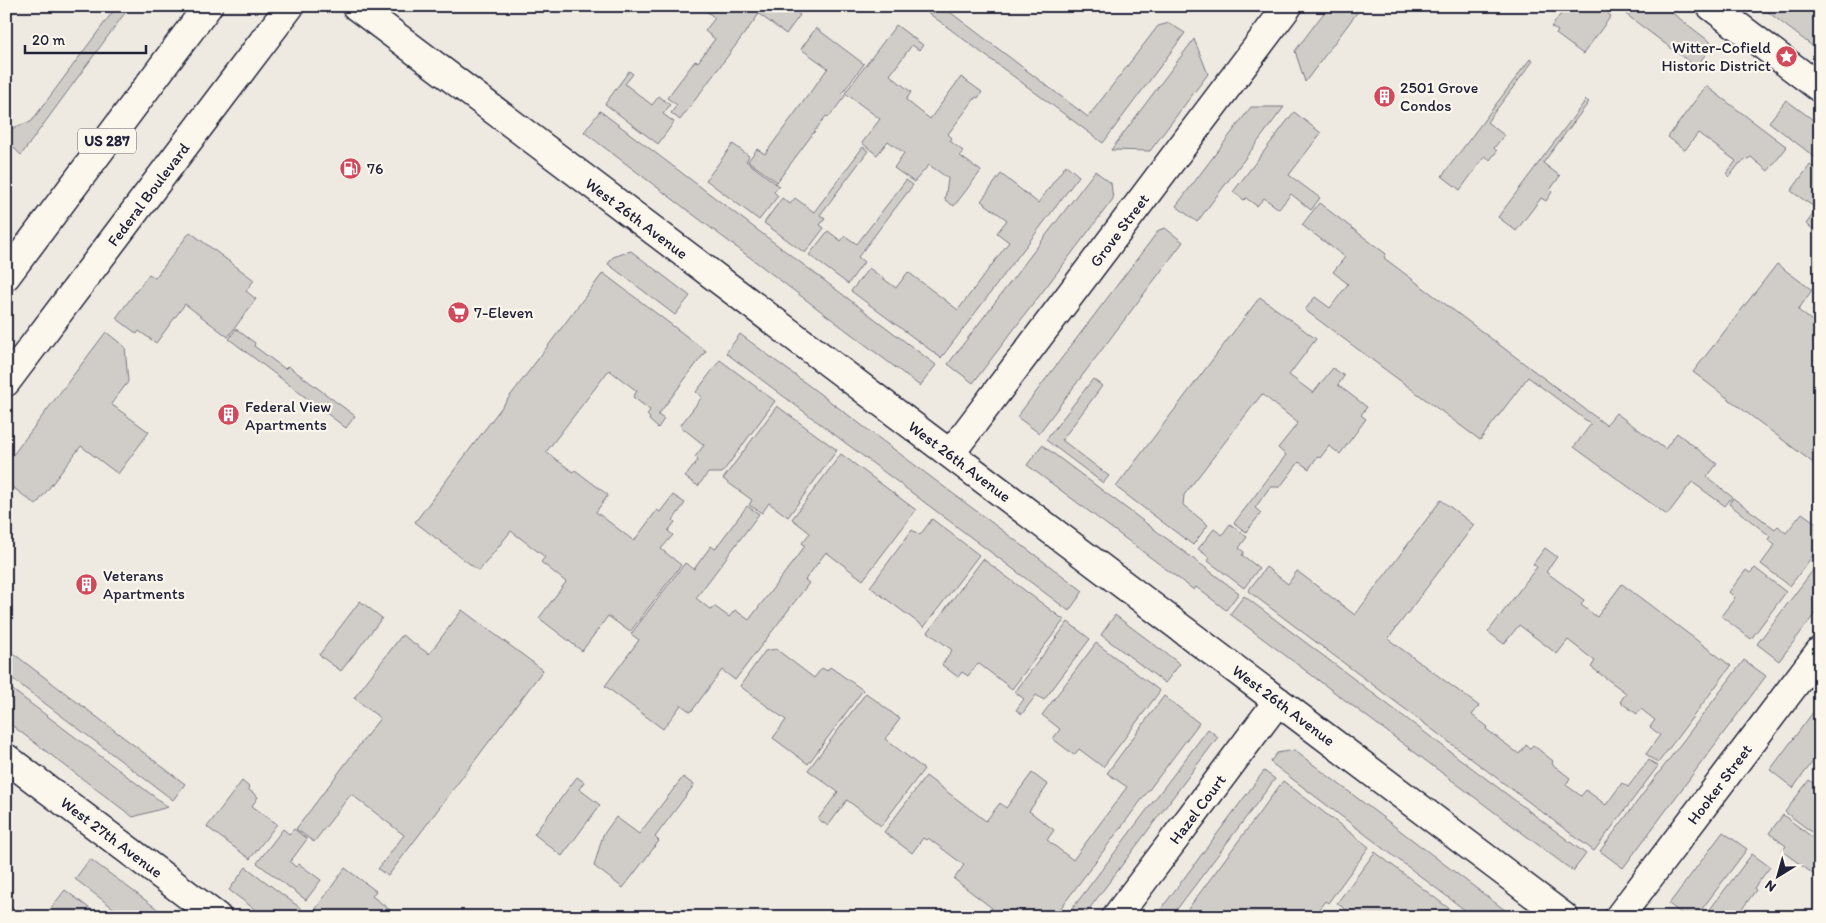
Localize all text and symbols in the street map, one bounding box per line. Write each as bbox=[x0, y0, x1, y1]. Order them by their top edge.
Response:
scale bar bbox=[25, 22, 146, 54]
text: 20 m bbox=[32, 31, 66, 49]
place label: Witter-Cofield Historic District bbox=[1662, 38, 1771, 75]
place icon: Witter-Cofield Historic District bbox=[1775, 44, 1799, 68]
place label: 2501 Grove Condos bbox=[1400, 78, 1478, 115]
building icon: 2501 Grove Condos bbox=[1372, 84, 1396, 108]
road number: US 287 bbox=[78, 128, 136, 154]
street label: Federal Boulevard bbox=[103, 139, 194, 250]
fuel station icon: 76 bbox=[339, 156, 363, 180]
place label: 76 bbox=[367, 159, 383, 178]
street label: West 26th Avenue bbox=[582, 174, 692, 263]
street label: Grove Street bbox=[1086, 190, 1153, 271]
supermarket icon: 7-Eleven bbox=[446, 300, 470, 324]
place label: 7-Eleven bbox=[474, 303, 533, 322]
place label: Federal View Apartments bbox=[245, 397, 331, 434]
building icon: Federal View Apartments bbox=[217, 403, 241, 427]
street label: West 26th Avenue bbox=[905, 417, 1015, 506]
place label: Veterans Apartments bbox=[103, 566, 185, 603]
building icon: Veterans Apartments bbox=[75, 572, 99, 596]
street label: West 26th Avenue bbox=[1229, 661, 1339, 750]
street label: Hooker Street bbox=[1683, 740, 1756, 828]
street label: Hazel Court bbox=[1165, 771, 1230, 848]
street label: West 27th Avenue bbox=[57, 793, 167, 882]
north arrow bbox=[1754, 850, 1804, 900]
text: N bbox=[1762, 876, 1779, 896]

